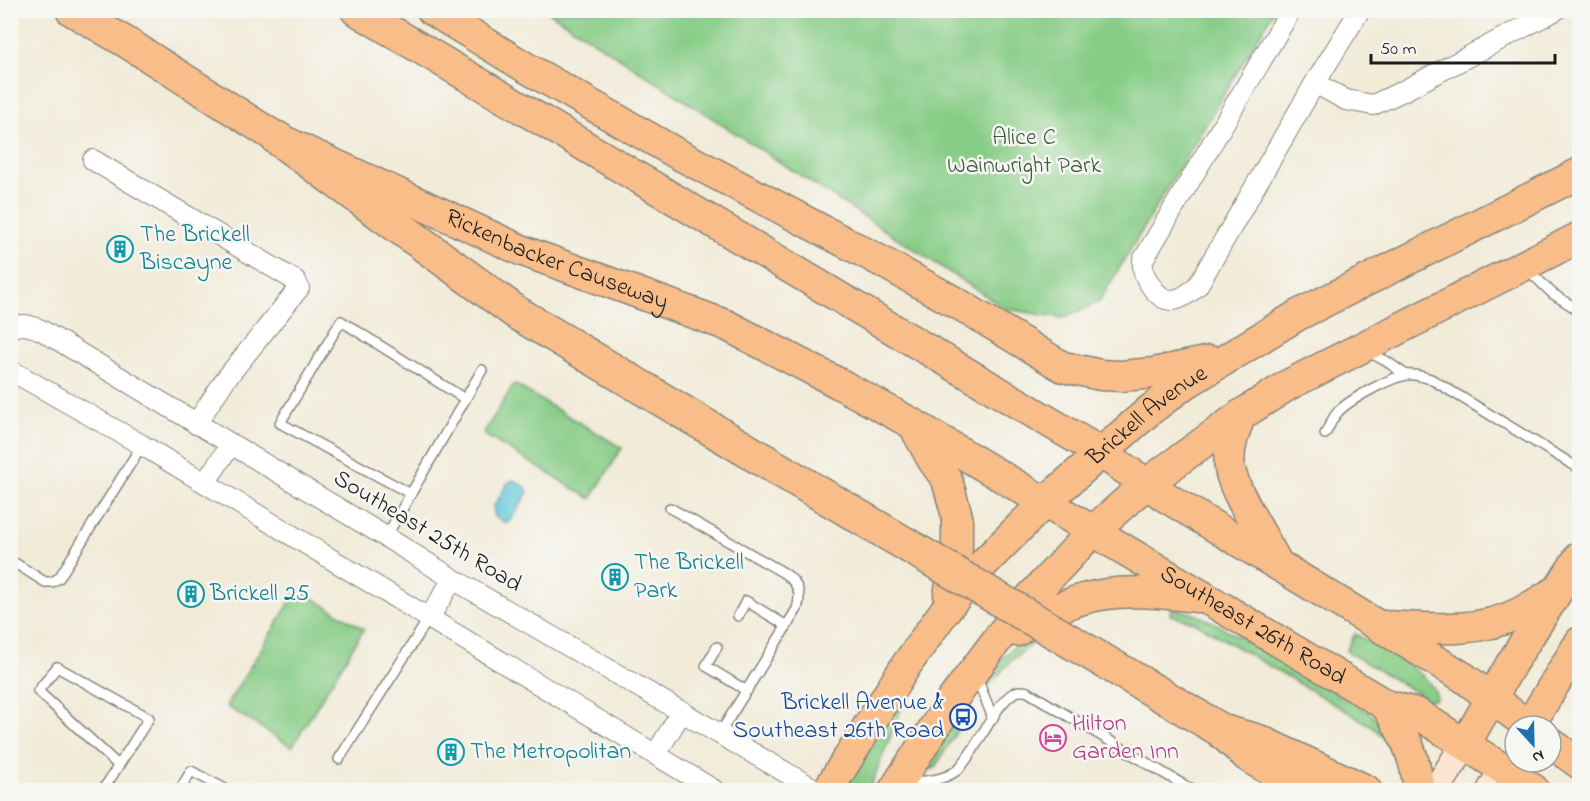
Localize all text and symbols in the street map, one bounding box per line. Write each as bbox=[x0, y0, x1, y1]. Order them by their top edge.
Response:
scale bar bbox=[1371, 27, 1556, 65]
text: 50 m bbox=[1380, 37, 1417, 63]
park label: Alice C Wainwright Park bbox=[947, 121, 1101, 184]
street label: Rickenbacker Causeway bbox=[439, 200, 673, 321]
place label: The Brickell Biscayne bbox=[139, 218, 250, 282]
building icon: The Brickell Biscayne bbox=[105, 234, 135, 264]
street label: Brickell Avenue bbox=[1079, 357, 1215, 476]
street label: Southeast 25th Road bbox=[326, 462, 528, 602]
place label: The Brickell Park bbox=[634, 546, 744, 609]
street label: Southeast 26th Road bbox=[1153, 557, 1353, 695]
building icon: The Brickell Park bbox=[600, 562, 630, 592]
place label: Brickell 25 bbox=[209, 577, 310, 612]
building icon: Brickell 25 bbox=[176, 579, 206, 609]
place label: Brickell Avenue & Southeast 26th Road bbox=[733, 686, 945, 749]
bus stop icon: Brickell Avenue & Southeast 26th Road bbox=[948, 702, 978, 732]
place label: Hilton Garden Inn bbox=[1072, 707, 1179, 770]
north arrow bbox=[1503, 714, 1563, 774]
hotel icon: Hilton Garden Inn bbox=[1038, 723, 1068, 753]
place label: The Metropolitan bbox=[470, 735, 631, 770]
building icon: The Metropolitan bbox=[436, 737, 466, 767]
text: N bbox=[1528, 743, 1547, 769]

